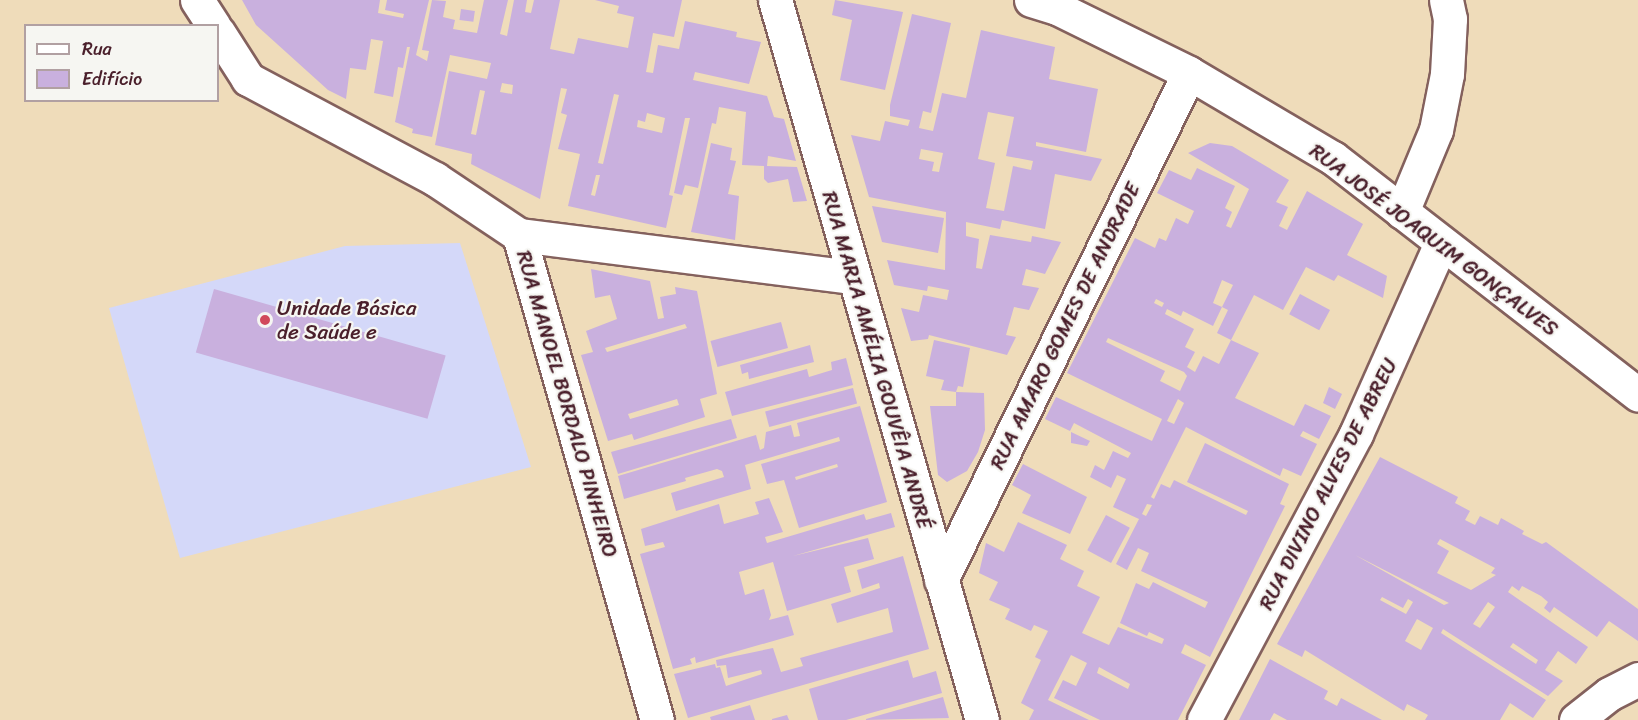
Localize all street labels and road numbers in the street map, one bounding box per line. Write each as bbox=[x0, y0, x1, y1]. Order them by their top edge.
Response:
street label: RUA JOSÉ JOAQUIM GONÇALVES bbox=[1303, 137, 1565, 343]
street label: RUA AMARO GOMES DE ANDRADE bbox=[985, 179, 1145, 473]
street label: RUA MARIA AMÉLIA GOUVÊIA ANDRÉ bbox=[817, 190, 937, 530]
street label: RUA MANOEL BORDALO PINHEIRO bbox=[511, 246, 623, 562]
street label: RUA DIVINO ALVES DE ABREU bbox=[1254, 355, 1402, 613]

